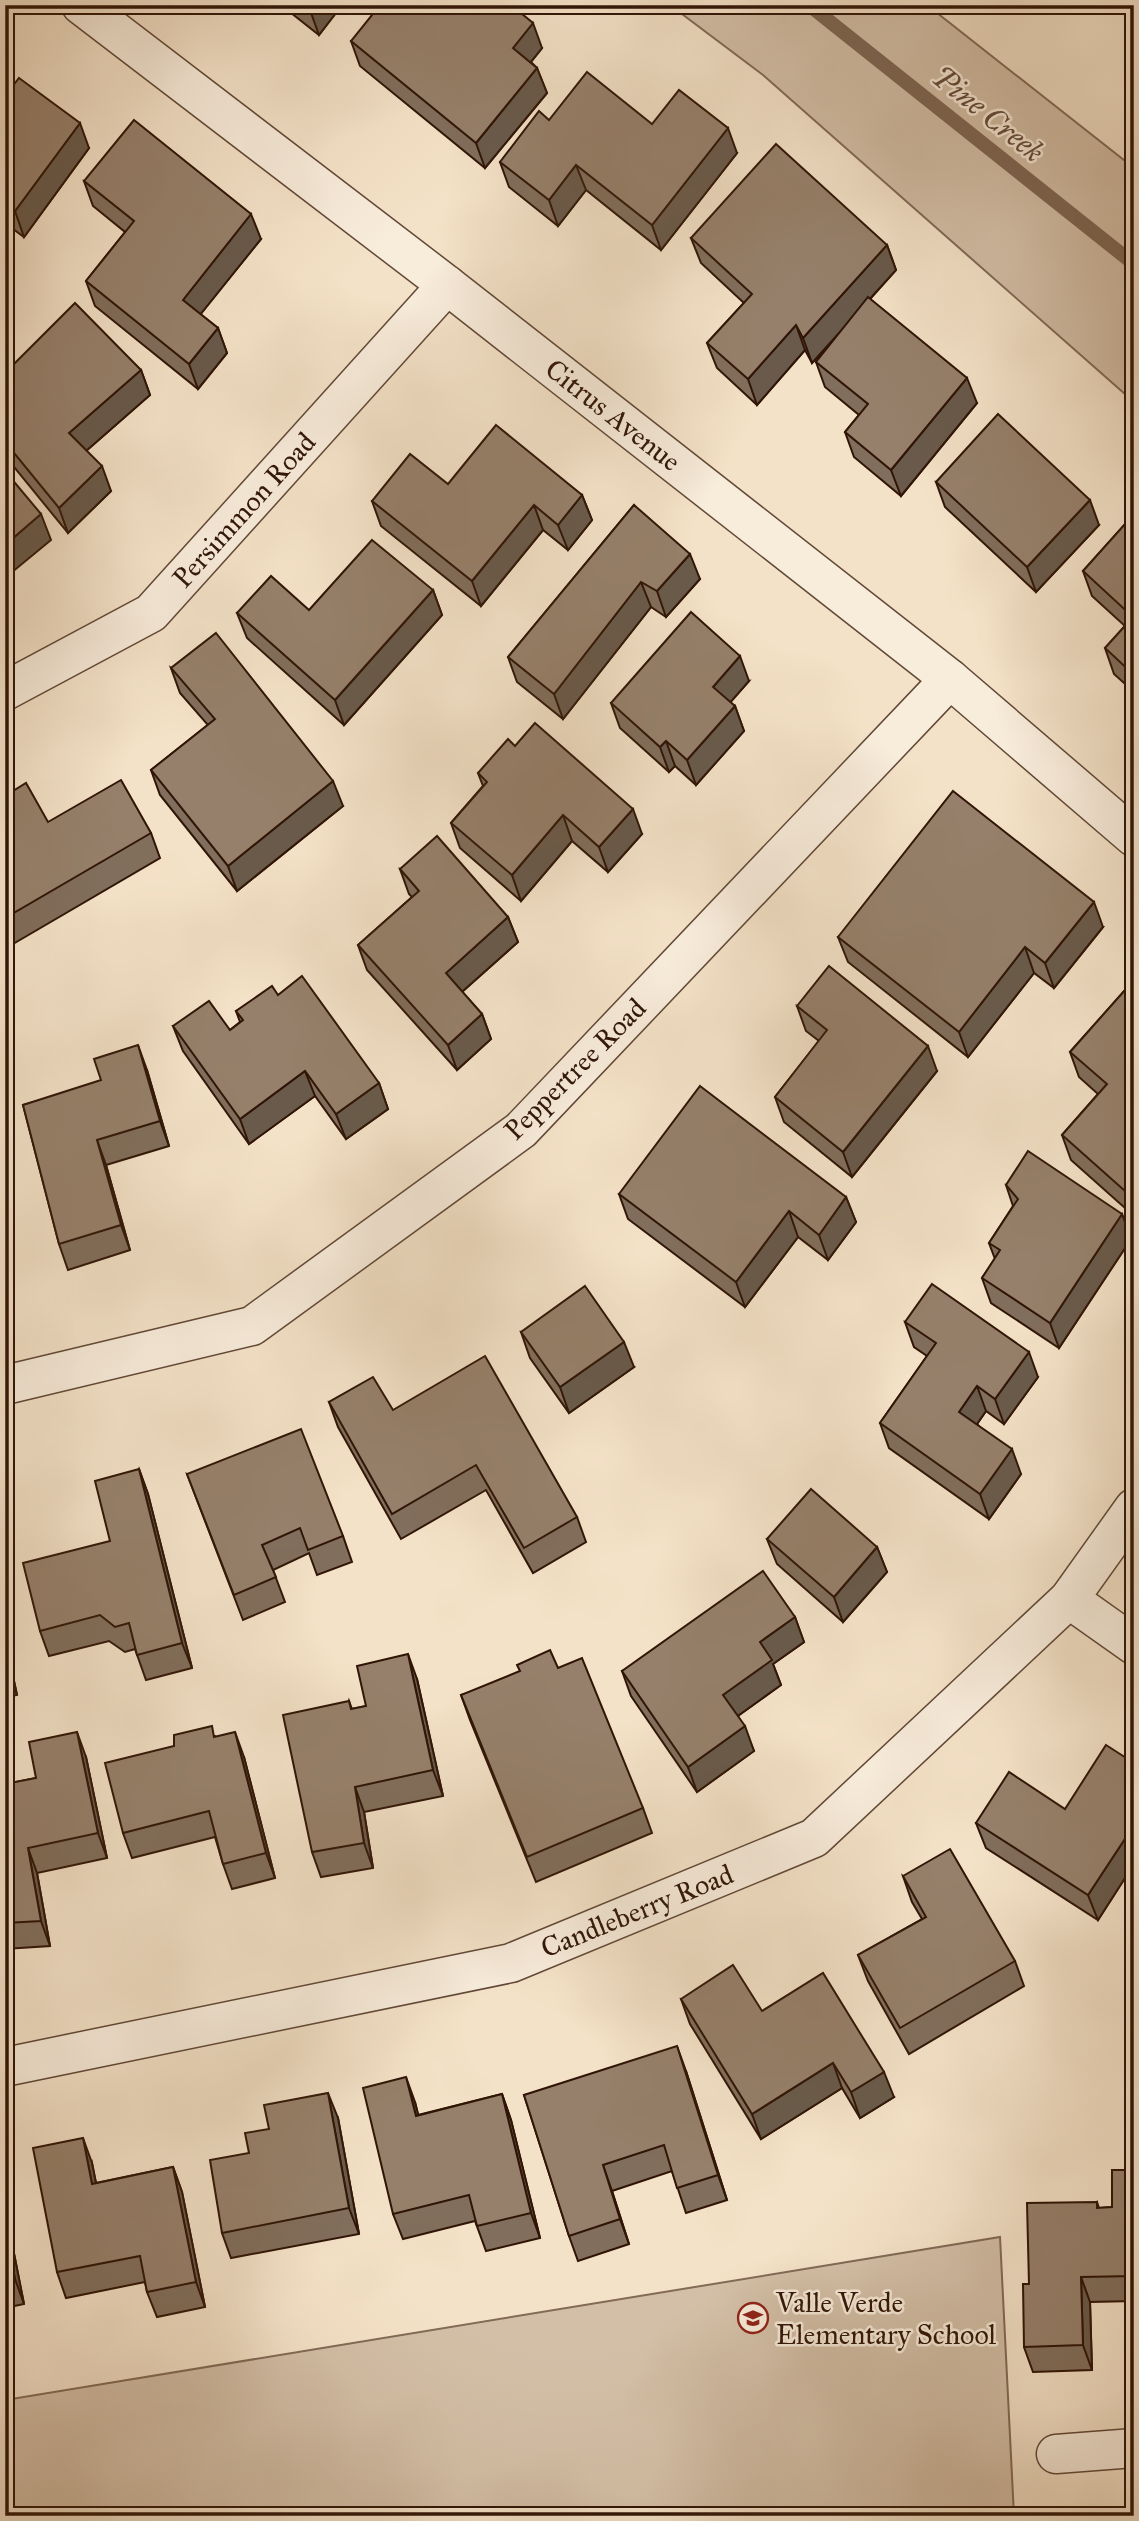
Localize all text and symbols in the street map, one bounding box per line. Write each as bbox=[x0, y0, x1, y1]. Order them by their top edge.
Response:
water label: Pine Creek bbox=[925, 58, 1051, 170]
street label: Citrus Avenue bbox=[538, 351, 688, 479]
street label: Persimmon Road bbox=[165, 425, 323, 595]
street label: Peppertree Road bbox=[497, 991, 653, 1147]
street label: Candleberry Road bbox=[536, 1857, 738, 1965]
place label: Valle Verde Elementary School bbox=[775, 2285, 997, 2352]
school or university icon: Valle Verde Elementary School bbox=[736, 2301, 770, 2335]

